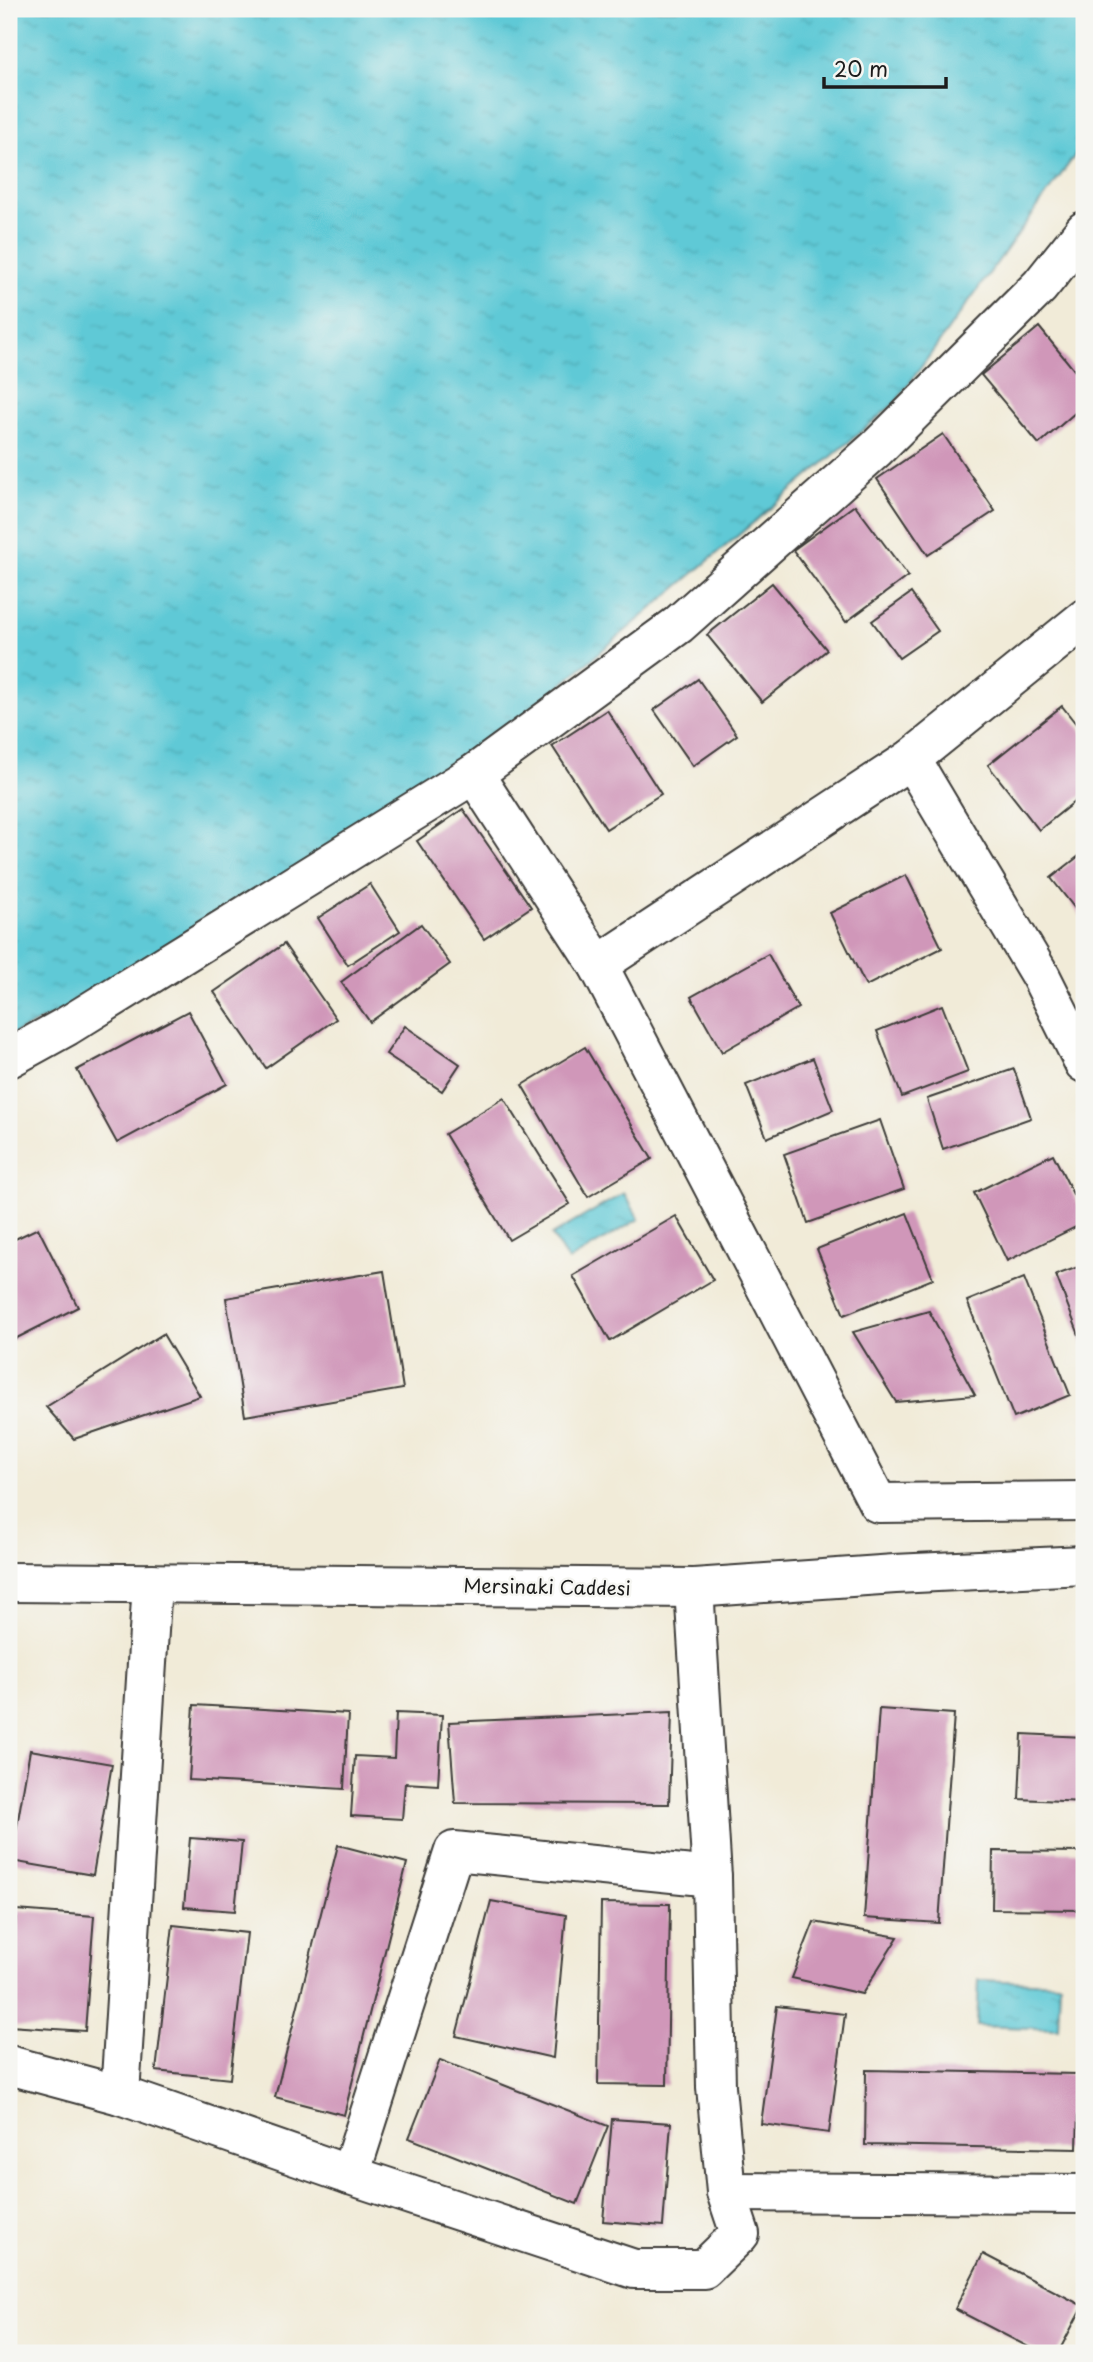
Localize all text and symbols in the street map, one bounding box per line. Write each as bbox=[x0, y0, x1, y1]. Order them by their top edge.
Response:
scale bar bbox=[824, 46, 946, 90]
text: 20 m bbox=[834, 52, 888, 84]
street label: Mersinaki Caddesi bbox=[463, 1571, 631, 1601]

